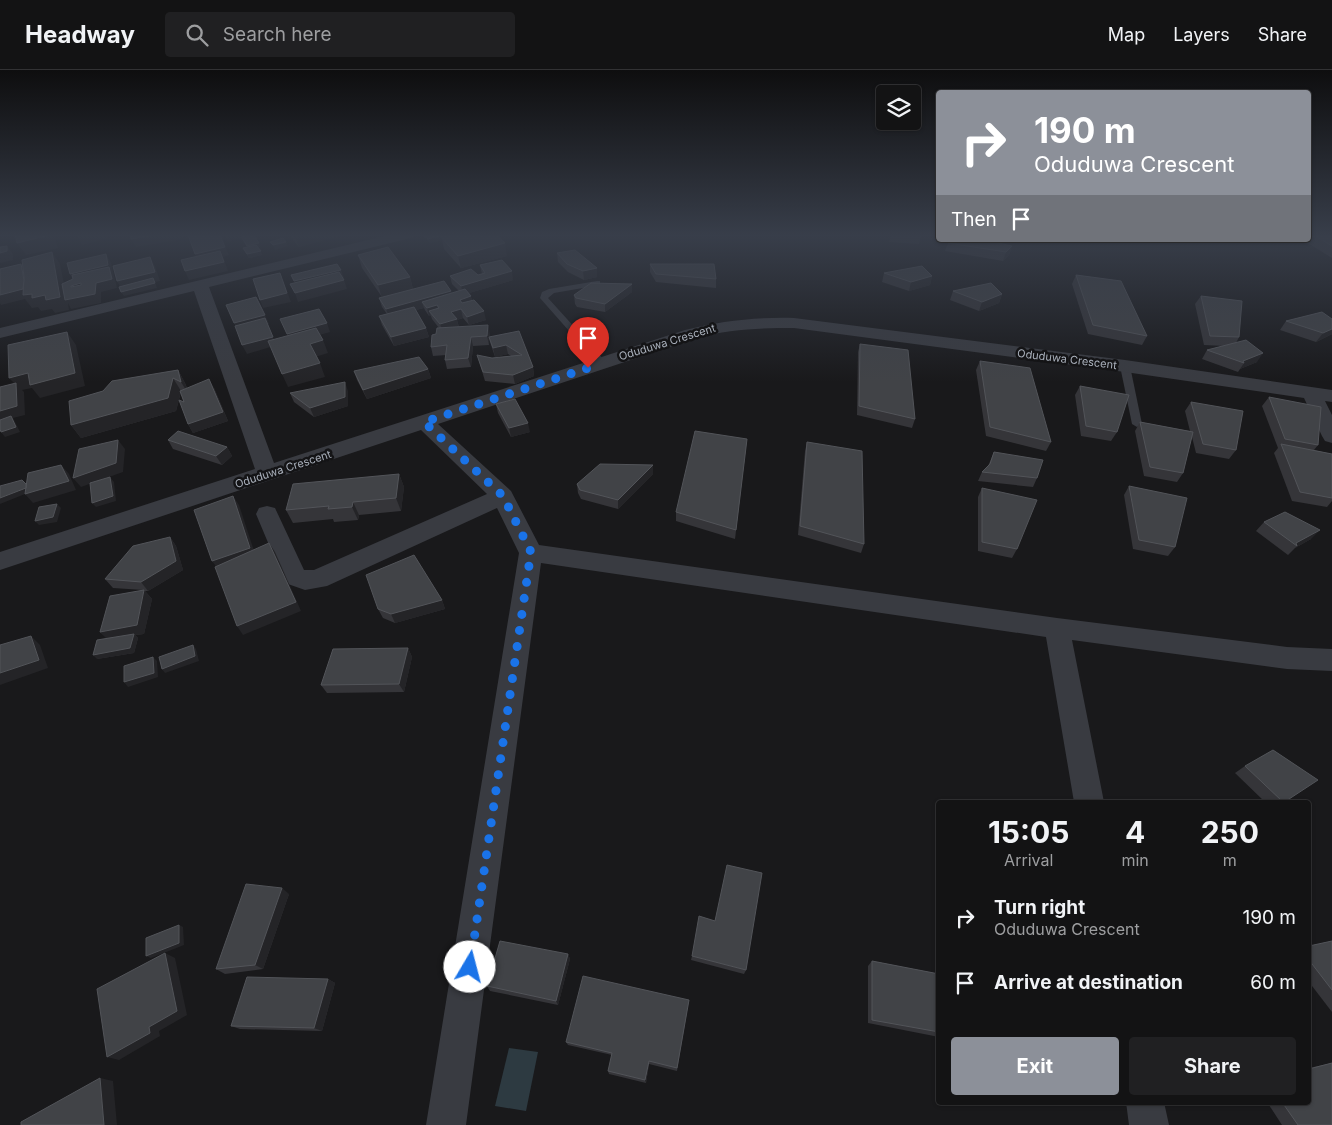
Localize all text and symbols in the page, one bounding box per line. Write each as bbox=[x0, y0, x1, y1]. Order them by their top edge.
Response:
search box bbox=[165, 12, 515, 57]
text: Headway bbox=[25, 20, 135, 49]
icon: search bbox=[183, 21, 211, 49]
text: Search here bbox=[223, 23, 331, 46]
text: Map bbox=[1108, 24, 1145, 45]
text: Layers bbox=[1173, 24, 1230, 45]
text: Share bbox=[1258, 24, 1307, 45]
map controls bbox=[876, 85, 921, 130]
button: layers bbox=[876, 85, 921, 130]
text: 190 m bbox=[1034, 109, 1136, 151]
icon: right bbox=[951, 110, 1016, 175]
text: Oduduwa Crescent bbox=[1034, 151, 1234, 177]
icon: arrive bbox=[1007, 205, 1035, 233]
text: Then bbox=[951, 208, 997, 231]
pin bbox=[567, 317, 609, 368]
street label: Oduduwa Crescent bbox=[617, 321, 717, 363]
icon: arrive bbox=[574, 324, 602, 352]
street label: Oduduwa Crescent bbox=[1016, 346, 1118, 372]
street label: Oduduwa Crescent bbox=[233, 447, 333, 491]
text: 15:05 bbox=[988, 814, 1069, 850]
text: 4 bbox=[1125, 814, 1145, 850]
text: 250 bbox=[1201, 814, 1259, 850]
text: Arrival bbox=[1004, 850, 1053, 870]
text: min bbox=[1121, 850, 1149, 870]
text: m bbox=[1223, 850, 1237, 870]
text: Turn right bbox=[994, 896, 1085, 919]
icon: right bbox=[951, 904, 979, 932]
text: 190 m bbox=[1243, 906, 1296, 929]
text: Oduduwa Crescent bbox=[994, 919, 1140, 939]
position arrow bbox=[443, 940, 495, 992]
icon: arrive bbox=[951, 969, 979, 997]
text: Arrive at destination bbox=[994, 971, 1183, 994]
text: 60 m bbox=[1250, 971, 1296, 994]
button: Exit bbox=[951, 1037, 1119, 1095]
button: Share bbox=[1129, 1037, 1296, 1095]

